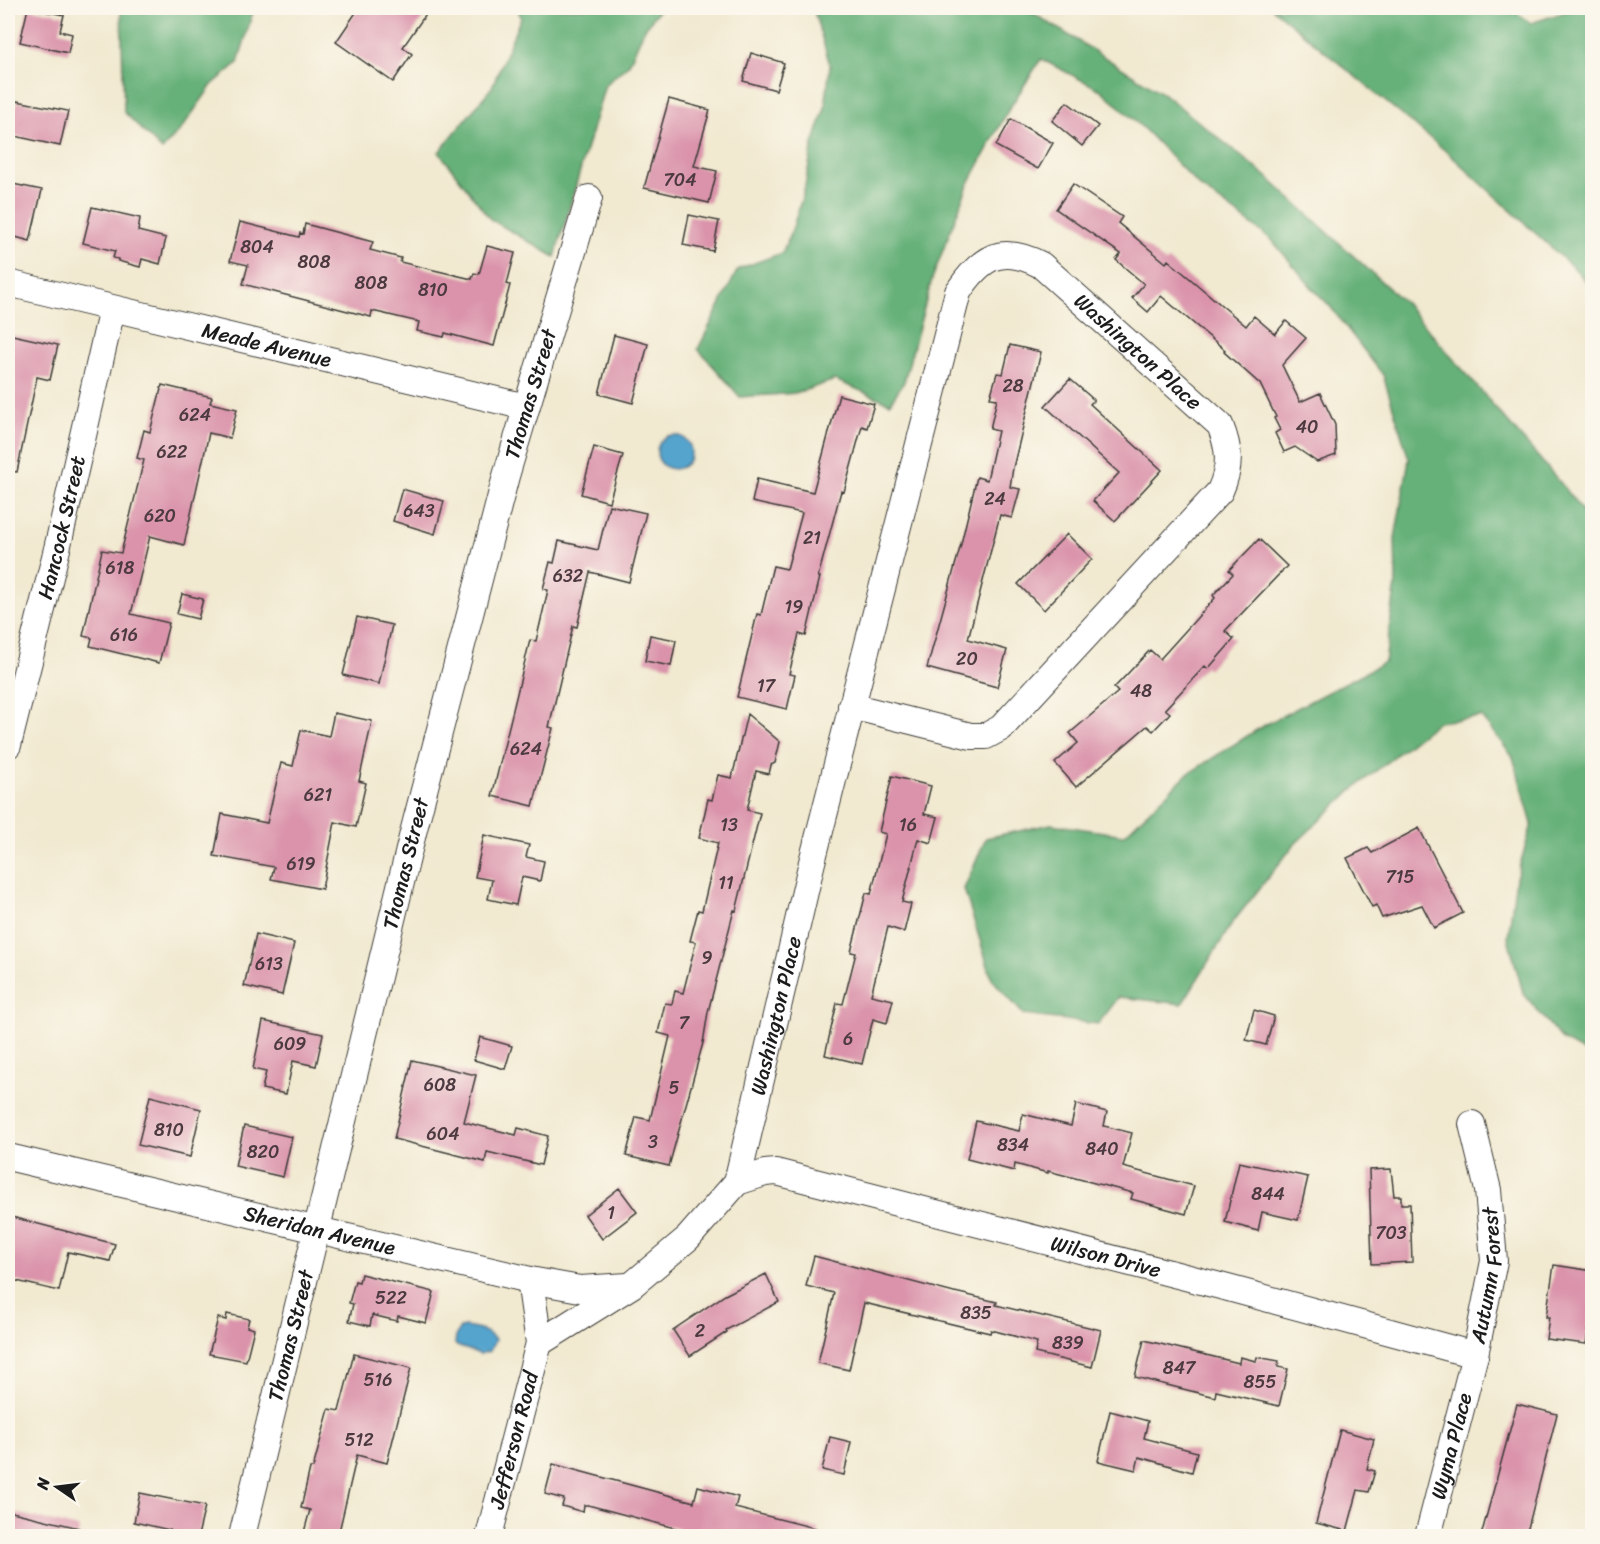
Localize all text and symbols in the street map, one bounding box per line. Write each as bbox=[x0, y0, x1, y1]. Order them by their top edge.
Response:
house number: 704 bbox=[664, 164, 696, 196]
house number: 804 bbox=[240, 231, 274, 263]
house number: 808 bbox=[297, 246, 331, 278]
house number: 808 bbox=[354, 267, 388, 299]
house number: 810 bbox=[418, 274, 448, 306]
street label: Washington Place bbox=[1065, 283, 1211, 420]
street label: Meade Avenue bbox=[198, 311, 335, 379]
street label: Thomas Street bbox=[493, 323, 568, 464]
house number: 28 bbox=[1002, 370, 1024, 402]
house number: 624 bbox=[179, 399, 211, 431]
house number: 40 bbox=[1296, 411, 1318, 443]
house number: 622 bbox=[157, 436, 188, 468]
street label: Hancock Street bbox=[26, 452, 97, 604]
house number: 24 bbox=[984, 483, 1006, 515]
house number: 643 bbox=[403, 495, 435, 527]
house number: 620 bbox=[144, 500, 176, 532]
house number: 21 bbox=[803, 522, 821, 554]
house number: 618 bbox=[106, 552, 135, 584]
house number: 632 bbox=[553, 560, 583, 592]
house number: 19 bbox=[785, 591, 803, 623]
house number: 616 bbox=[110, 619, 138, 651]
house number: 20 bbox=[956, 643, 978, 675]
house number: 17 bbox=[757, 670, 777, 702]
house number: 48 bbox=[1130, 675, 1152, 707]
house number: 624 bbox=[510, 733, 542, 765]
house number: 621 bbox=[304, 779, 332, 811]
street label: Thomas Street bbox=[371, 792, 441, 933]
house number: 13 bbox=[720, 809, 738, 841]
house number: 16 bbox=[899, 809, 917, 841]
house number: 619 bbox=[287, 848, 316, 880]
house number: 715 bbox=[1386, 861, 1415, 893]
house number: 11 bbox=[718, 867, 734, 899]
street label: Washington Place bbox=[739, 932, 813, 1099]
house number: 9 bbox=[701, 942, 713, 974]
house number: 613 bbox=[255, 948, 283, 980]
house number: 7 bbox=[679, 1007, 691, 1039]
house number: 6 bbox=[843, 1023, 853, 1055]
house number: 609 bbox=[274, 1028, 306, 1060]
house number: 608 bbox=[424, 1069, 456, 1101]
house number: 5 bbox=[669, 1072, 680, 1104]
house number: 810 bbox=[154, 1114, 184, 1146]
house number: 604 bbox=[427, 1118, 459, 1150]
house number: 3 bbox=[648, 1126, 658, 1158]
house number: 834 bbox=[997, 1129, 1029, 1161]
house number: 840 bbox=[1085, 1133, 1119, 1165]
house number: 820 bbox=[247, 1136, 279, 1168]
house number: 844 bbox=[1251, 1178, 1285, 1210]
street label: Sheridan Avenue bbox=[240, 1194, 399, 1267]
house number: 1 bbox=[607, 1197, 615, 1229]
street label: Autumn Forest bbox=[1459, 1204, 1513, 1348]
house number: 703 bbox=[1375, 1217, 1407, 1249]
street label: Wilson Drive bbox=[1047, 1224, 1165, 1289]
street label: Thomas Street bbox=[256, 1264, 325, 1406]
house number: 522 bbox=[375, 1282, 407, 1314]
house number: 835 bbox=[960, 1297, 992, 1329]
house number: 2 bbox=[695, 1315, 705, 1347]
house number: 839 bbox=[1052, 1327, 1084, 1359]
house number: 847 bbox=[1163, 1352, 1197, 1384]
house number: 516 bbox=[364, 1364, 392, 1396]
street label: Jefferson Road bbox=[478, 1365, 550, 1514]
house number: 855 bbox=[1244, 1366, 1276, 1398]
street label: Wyma Place bbox=[1419, 1389, 1483, 1503]
house number: 512 bbox=[344, 1424, 374, 1456]
north arrow bbox=[27, 1457, 87, 1517]
text: N bbox=[27, 1474, 59, 1493]

